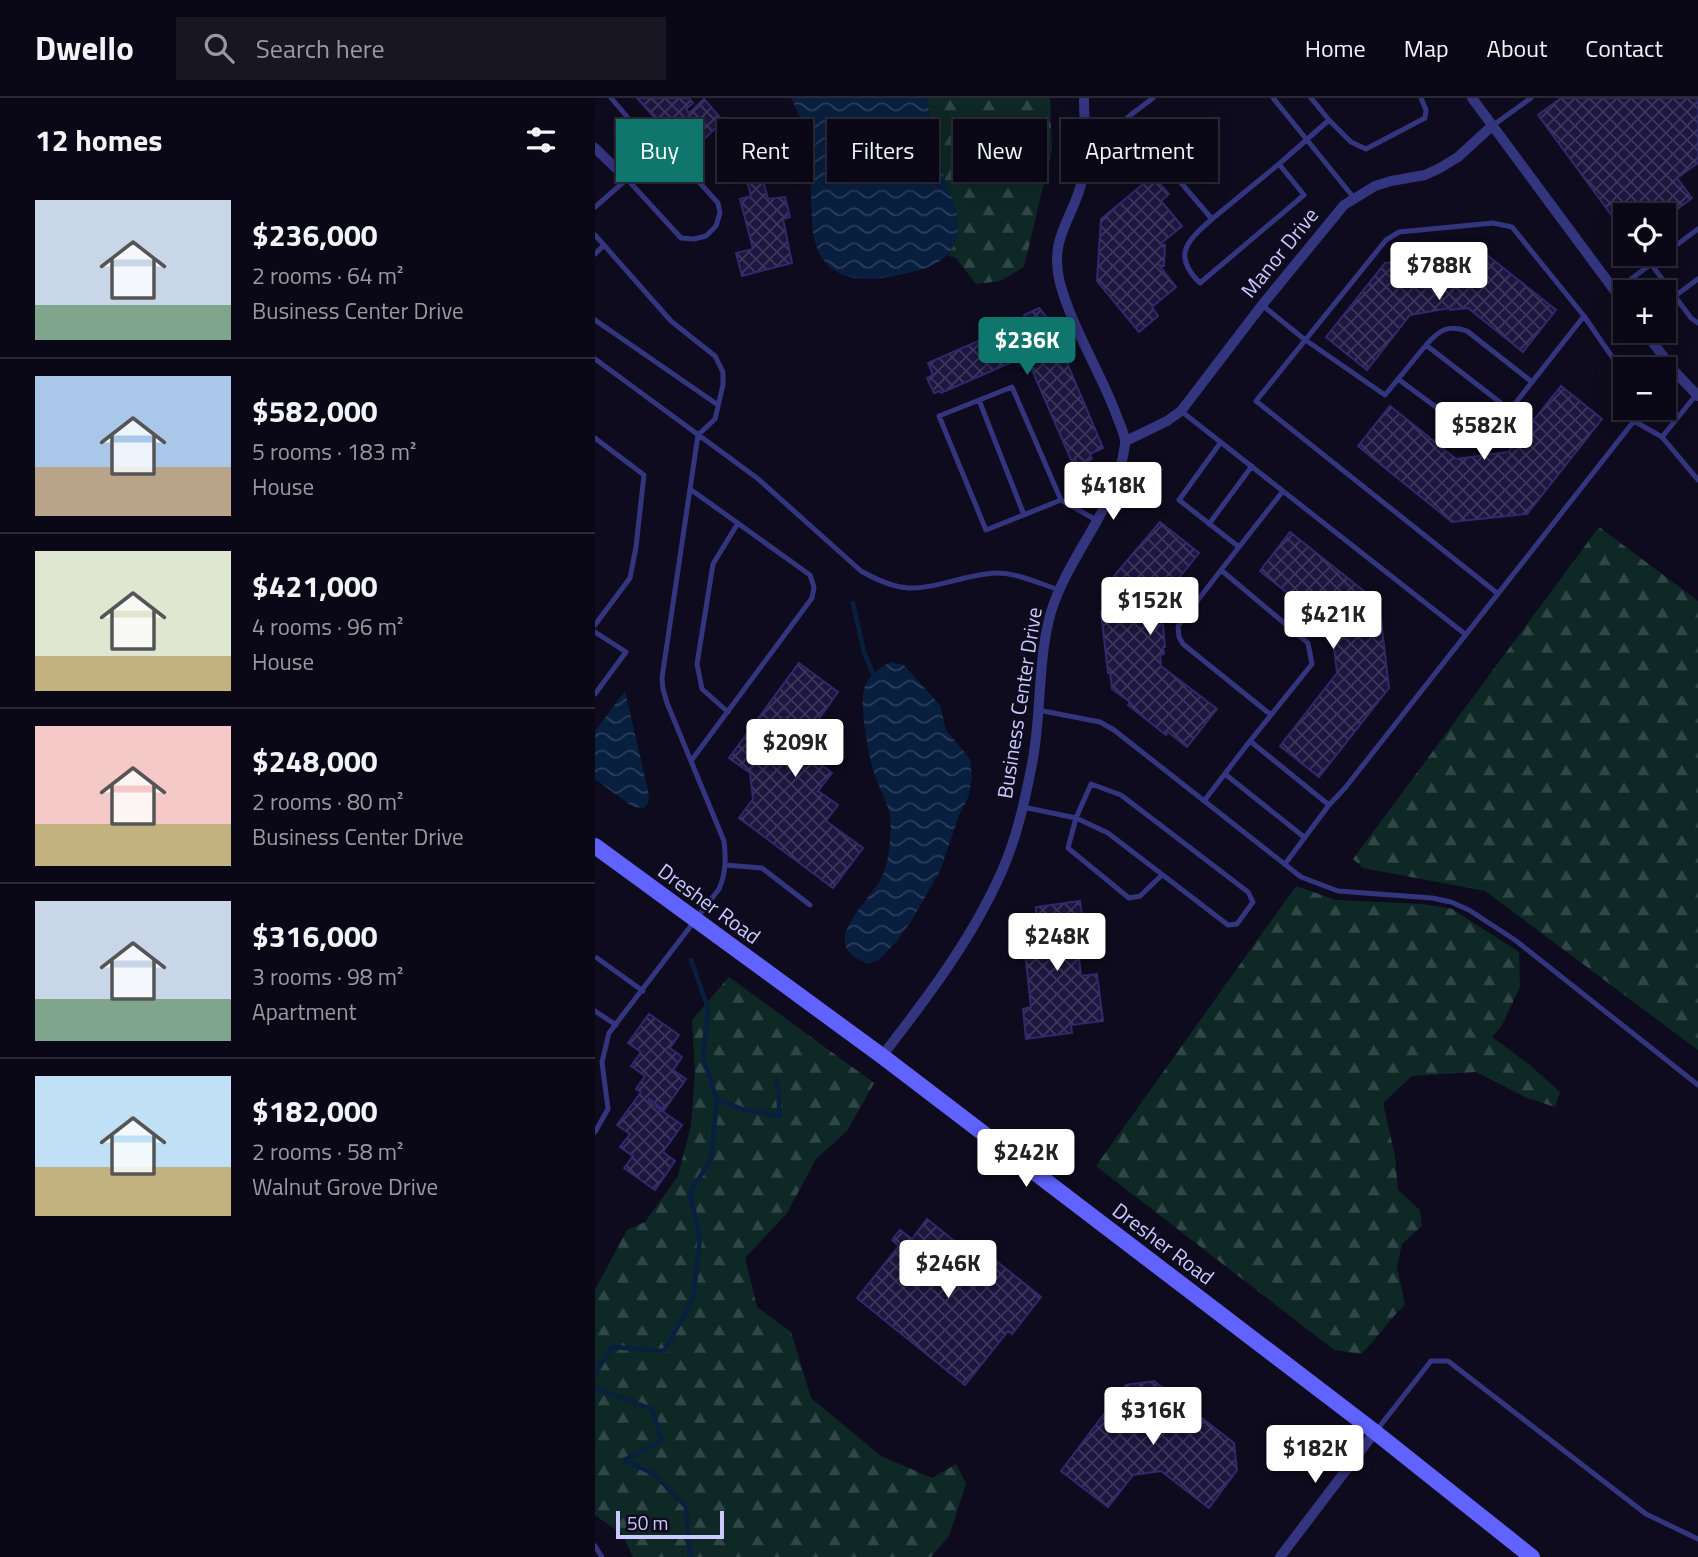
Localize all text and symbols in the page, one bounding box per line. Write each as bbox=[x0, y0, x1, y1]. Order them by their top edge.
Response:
search box bbox=[176, 17, 666, 80]
text: Dwello bbox=[35, 23, 134, 73]
icon: search bbox=[200, 29, 238, 67]
text: Search here bbox=[256, 29, 385, 68]
text: Home bbox=[1305, 30, 1366, 66]
text: Map bbox=[1404, 30, 1449, 66]
text: About bbox=[1487, 30, 1547, 66]
text: Contact bbox=[1585, 30, 1663, 66]
text: 12 homes bbox=[35, 117, 162, 163]
chip: Buy bbox=[616, 119, 703, 182]
chip: Rent bbox=[717, 119, 813, 182]
chip: Filters bbox=[827, 119, 939, 182]
chip: New bbox=[953, 119, 1047, 182]
chip: Apartment bbox=[1061, 119, 1218, 182]
icon: filters bbox=[522, 121, 560, 159]
street label: Manor Drive bbox=[1233, 200, 1326, 305]
map controls bbox=[1613, 203, 1676, 420]
button: locate bbox=[1613, 203, 1676, 266]
text: $236,000 bbox=[252, 212, 378, 258]
icon: home bbox=[91, 228, 175, 312]
pin: $788K bbox=[1390, 242, 1488, 302]
text: $788K bbox=[1406, 247, 1472, 282]
text: 2 rooms · 64 m² bbox=[252, 258, 403, 293]
button: + bbox=[1613, 280, 1676, 343]
text: Business Center Drive bbox=[252, 293, 464, 328]
pin: $236K bbox=[978, 317, 1076, 377]
text: $236K bbox=[994, 322, 1060, 357]
button: − bbox=[1613, 357, 1676, 420]
text: $582,000 bbox=[252, 388, 378, 434]
pin: $582K bbox=[1435, 402, 1533, 462]
icon: home bbox=[91, 404, 175, 488]
text: $582K bbox=[1451, 407, 1517, 442]
text: 5 rooms · 183 m² bbox=[252, 434, 416, 469]
pin: $418K bbox=[1064, 462, 1162, 522]
text: $418K bbox=[1080, 467, 1146, 502]
text: House bbox=[252, 469, 314, 504]
text: $421,000 bbox=[252, 563, 378, 609]
pin: $152K bbox=[1101, 578, 1199, 637]
icon: home bbox=[91, 579, 175, 663]
text: $152K bbox=[1117, 582, 1183, 617]
pin: $421K bbox=[1284, 592, 1382, 651]
text: $421K bbox=[1300, 596, 1366, 631]
street label: Business Center Drive bbox=[988, 605, 1050, 801]
text: 4 rooms · 96 m² bbox=[252, 609, 403, 644]
text: House bbox=[252, 644, 314, 679]
pin: $209K bbox=[746, 720, 844, 779]
text: $209K bbox=[762, 724, 828, 759]
text: $248,000 bbox=[252, 738, 378, 784]
icon: home bbox=[91, 754, 175, 838]
text: 2 rooms · 80 m² bbox=[252, 784, 403, 819]
text: Business Center Drive bbox=[252, 819, 464, 854]
street label: Dresher Road bbox=[652, 855, 768, 951]
text: $316,000 bbox=[252, 913, 378, 959]
pin: $248K bbox=[1008, 914, 1106, 973]
text: $248K bbox=[1024, 918, 1090, 953]
icon: home bbox=[91, 929, 175, 1013]
text: 3 rooms · 98 m² bbox=[252, 959, 403, 994]
text: Apartment bbox=[252, 994, 357, 1029]
text: $182,000 bbox=[252, 1088, 378, 1134]
icon: home bbox=[91, 1104, 175, 1188]
pin: $242K bbox=[977, 1130, 1075, 1189]
text: 2 rooms · 58 m² bbox=[252, 1134, 403, 1169]
text: $242K bbox=[993, 1134, 1059, 1169]
text: Walnut Grove Drive bbox=[252, 1169, 438, 1204]
street label: Dresher Road bbox=[1106, 1194, 1221, 1292]
pin: $246K bbox=[899, 1240, 997, 1300]
text: $246K bbox=[915, 1245, 981, 1280]
pin: $316K bbox=[1104, 1388, 1202, 1447]
text: $316K bbox=[1120, 1392, 1186, 1427]
pin: $182K bbox=[1266, 1426, 1364, 1485]
text: $182K bbox=[1282, 1430, 1348, 1465]
scale bar bbox=[616, 1508, 725, 1540]
text: 50 m bbox=[627, 1508, 668, 1537]

